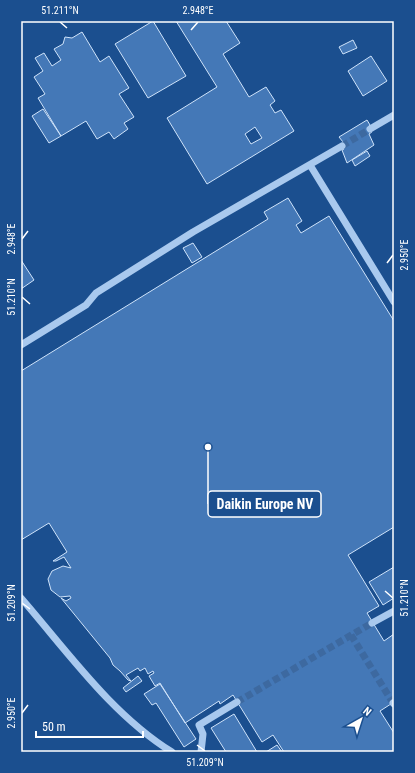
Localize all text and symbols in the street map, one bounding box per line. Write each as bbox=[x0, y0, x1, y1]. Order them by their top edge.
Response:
text: 51.211°N bbox=[41, 5, 79, 16]
text: 2.948°E bbox=[182, 5, 214, 16]
text: 2.948°E bbox=[6, 223, 17, 255]
text: 2.950°E bbox=[399, 239, 410, 271]
text: 51.210°N bbox=[6, 278, 17, 316]
callout: Daikin Europe NV bbox=[208, 491, 321, 517]
text: Daikin Europe NV bbox=[217, 496, 313, 512]
text: 51.210°N bbox=[399, 579, 410, 617]
text: 51.209°N bbox=[6, 584, 17, 622]
text: 2.950°E bbox=[6, 697, 17, 729]
north arrow bbox=[341, 699, 381, 739]
text: N bbox=[360, 704, 374, 719]
scale bar bbox=[36, 713, 143, 739]
text: 50 m bbox=[42, 720, 66, 734]
text: 51.209°N bbox=[186, 757, 224, 768]

